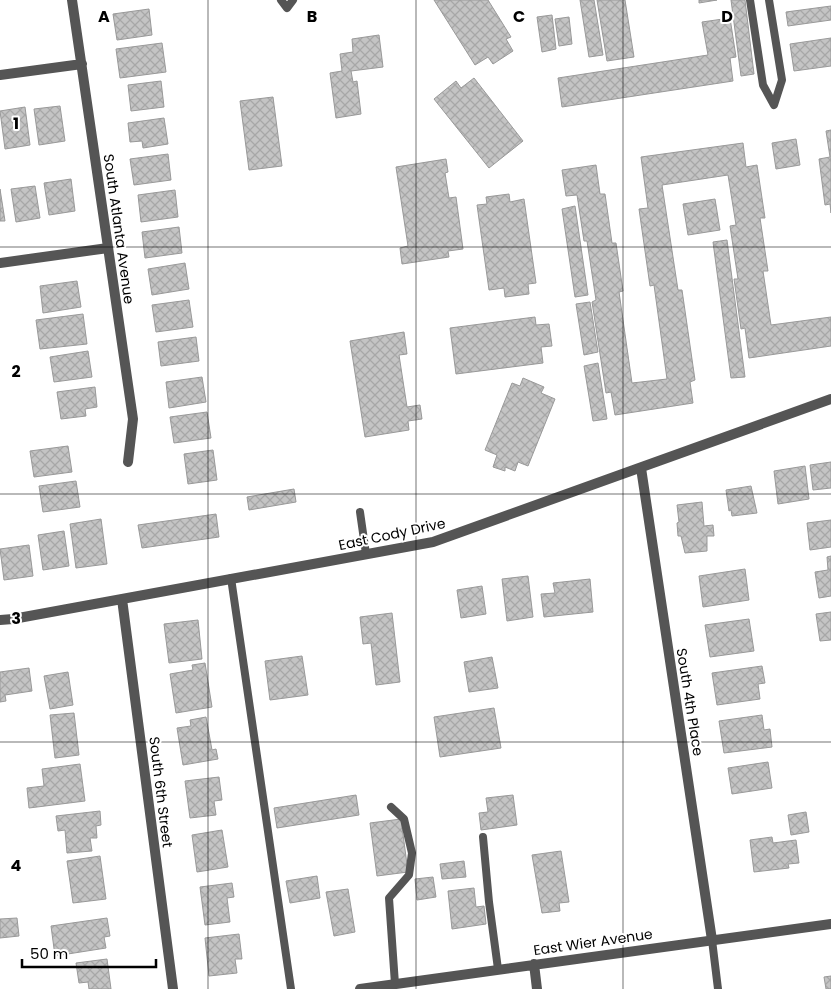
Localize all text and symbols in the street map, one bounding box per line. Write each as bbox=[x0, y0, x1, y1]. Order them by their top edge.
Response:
text: A bbox=[98, 5, 110, 28]
text: B bbox=[307, 5, 317, 28]
text: C bbox=[513, 5, 525, 28]
text: D bbox=[721, 5, 733, 28]
text: 1 bbox=[13, 112, 19, 135]
street label: South Atlanta Avenue bbox=[99, 153, 139, 306]
text: 2 bbox=[11, 360, 21, 383]
street label: East Cody Drive bbox=[337, 513, 448, 555]
text: 3 bbox=[11, 607, 21, 630]
street label: South 4th Place bbox=[672, 647, 708, 758]
street label: South 6th Street bbox=[144, 735, 178, 849]
text: 4 bbox=[11, 854, 22, 877]
street label: East Wier Avenue bbox=[532, 924, 654, 960]
scale bar bbox=[22, 936, 156, 968]
text: 50 m bbox=[30, 943, 68, 964]

